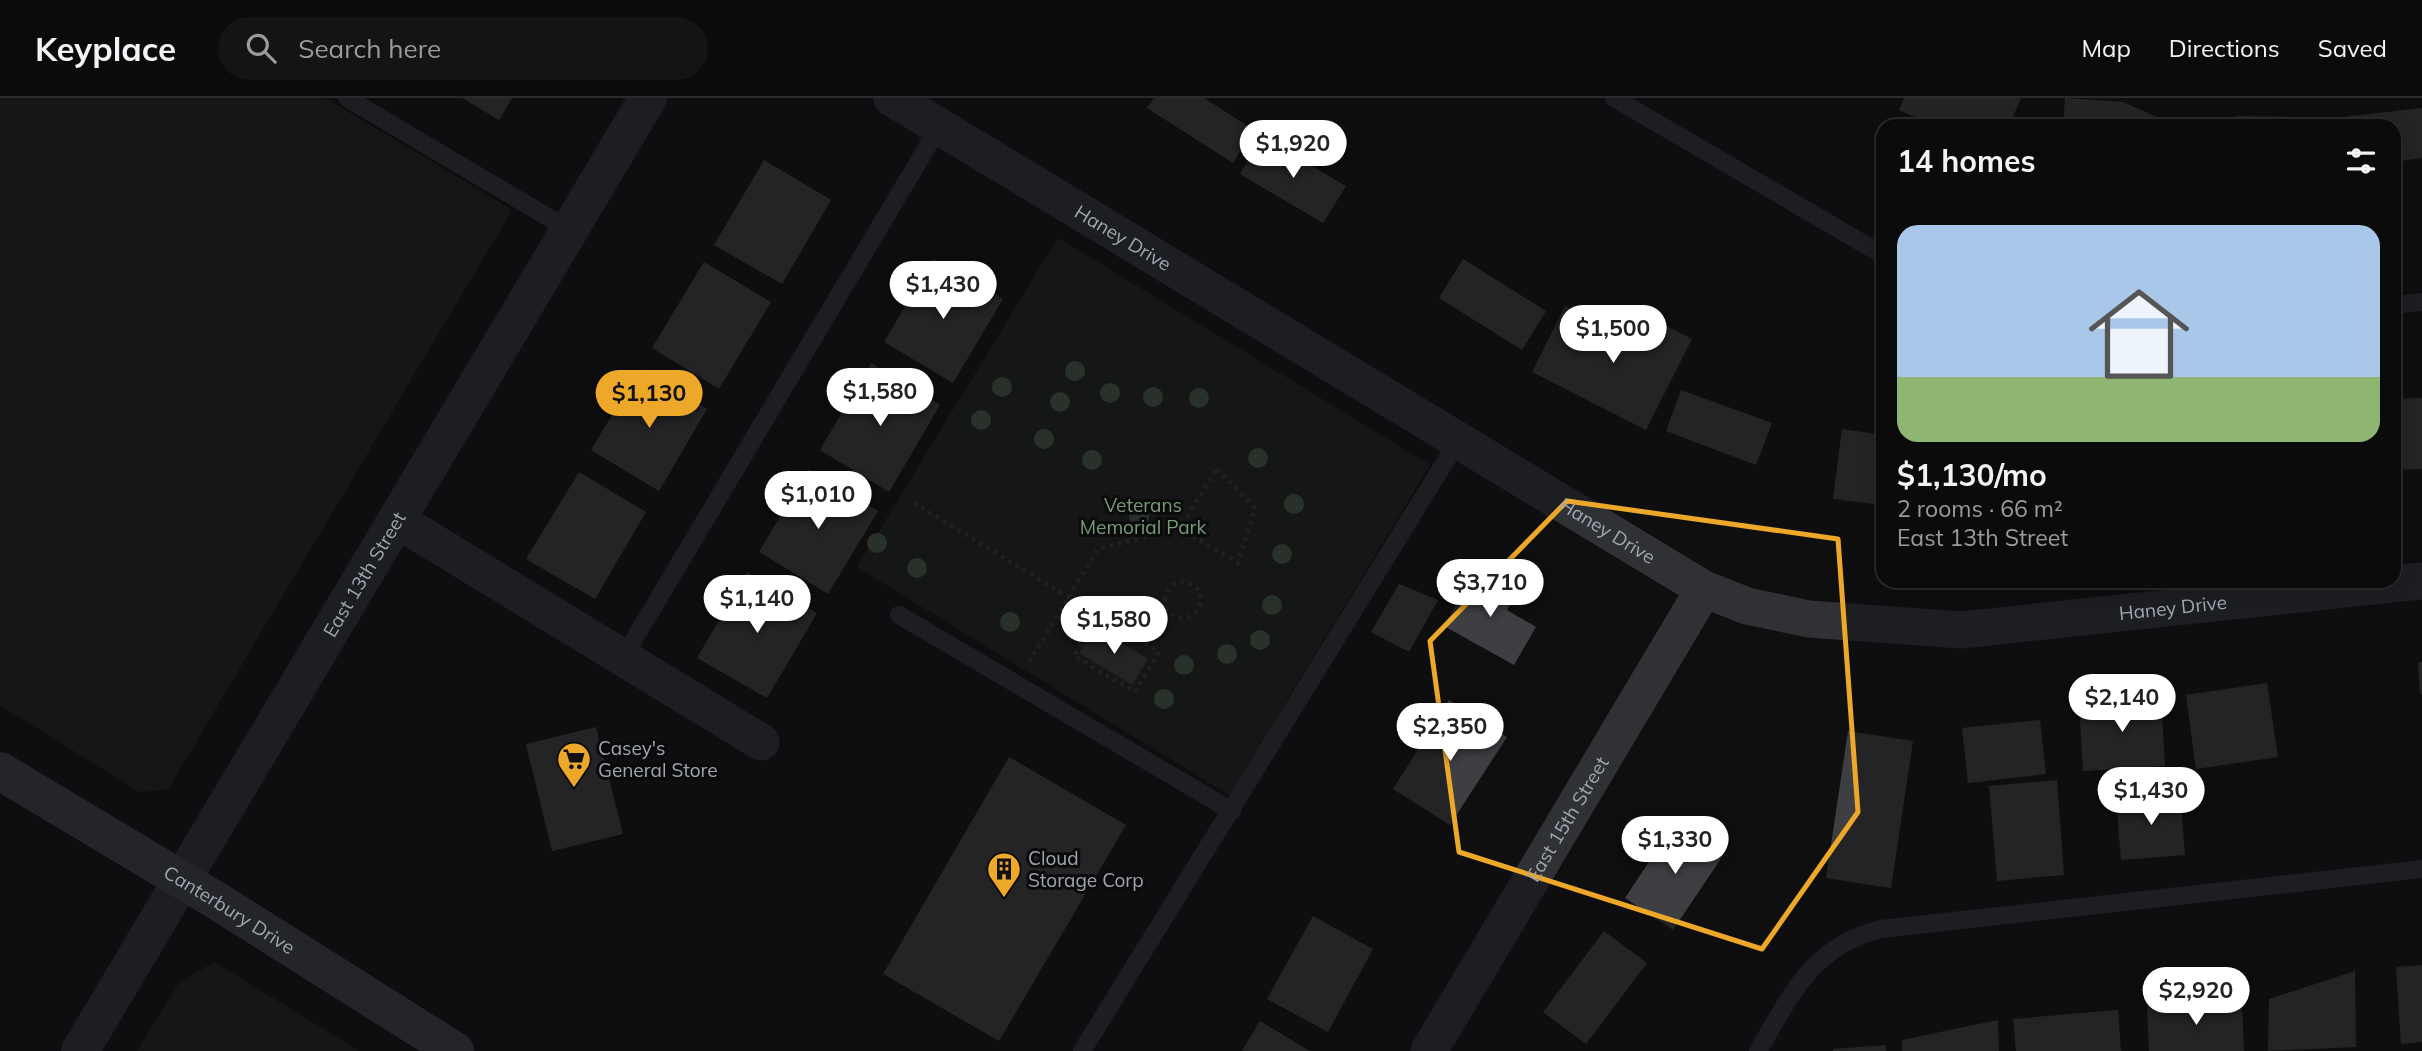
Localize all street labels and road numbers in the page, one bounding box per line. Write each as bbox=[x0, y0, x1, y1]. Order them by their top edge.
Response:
street label: Haney Drive bbox=[1070, 199, 1176, 276]
street label: Haney Drive bbox=[1555, 492, 1660, 569]
street label: East 13th Street bbox=[318, 507, 411, 641]
street label: Haney Drive bbox=[2118, 590, 2228, 625]
street label: East 15th Street bbox=[1521, 752, 1614, 886]
street label: Canterbury Drive bbox=[159, 860, 300, 959]

